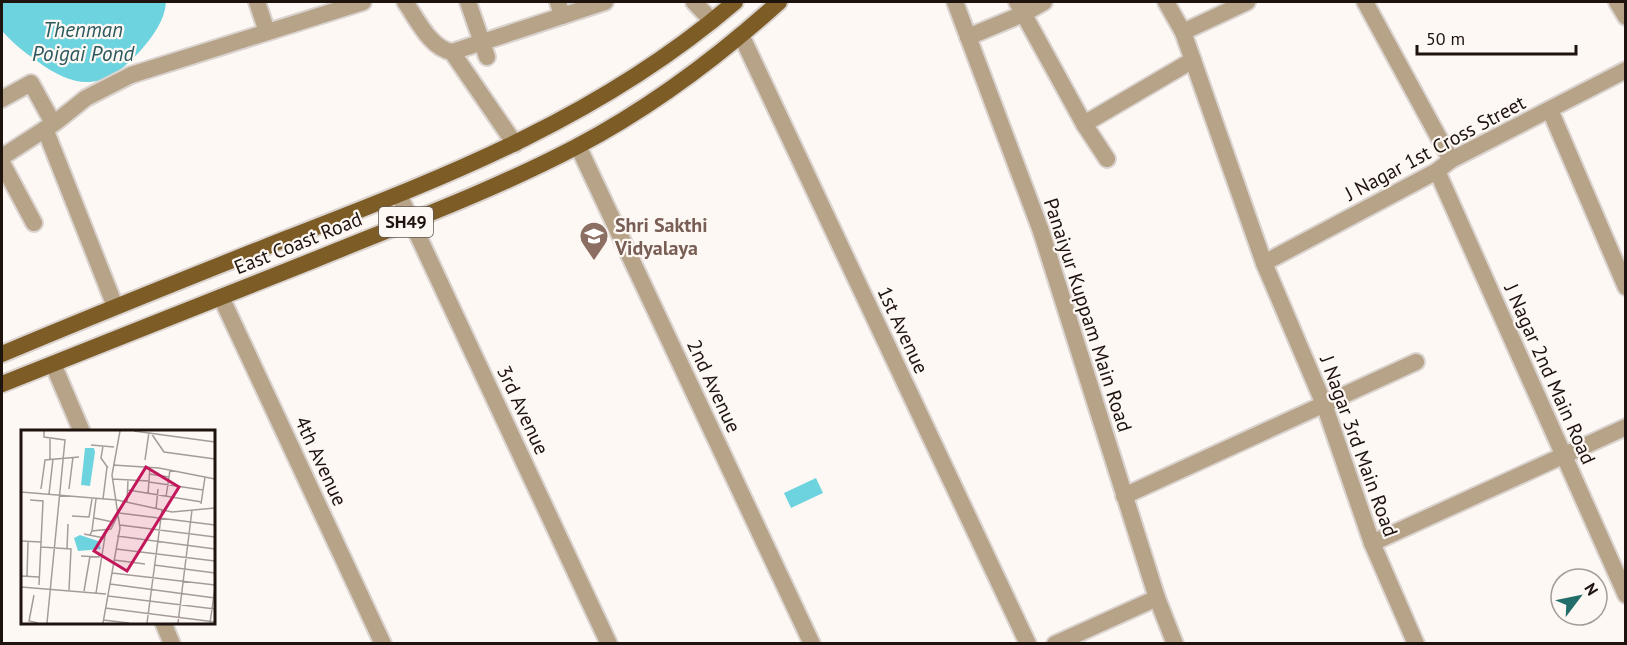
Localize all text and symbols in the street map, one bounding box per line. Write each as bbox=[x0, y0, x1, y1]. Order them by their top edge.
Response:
water label: Thenman Poigai Pond bbox=[32, 16, 135, 67]
scale bar bbox=[1417, 18, 1576, 56]
text: 50 m bbox=[1426, 27, 1465, 50]
street label: J Nagar 1st Cross Street bbox=[1339, 89, 1530, 207]
street label: Panaiyur Kuppam Main Road bbox=[1038, 195, 1138, 435]
street label: East Coast Road bbox=[230, 206, 366, 280]
road number: SH49 bbox=[379, 207, 433, 237]
place label: Shri Sakthi Vidyalaya bbox=[614, 212, 708, 261]
school or university icon: Shri Sakthi Vidyalaya bbox=[578, 220, 610, 262]
street label: J Nagar 2nd Main Road bbox=[1498, 279, 1602, 468]
street label: 1st Avenue bbox=[872, 282, 934, 378]
street label: 2nd Avenue bbox=[681, 335, 747, 437]
street label: J Nagar 3rd Main Road bbox=[1314, 351, 1404, 540]
street label: 3rd Avenue bbox=[491, 361, 555, 459]
street label: 4th Avenue bbox=[289, 412, 353, 510]
inset map bbox=[21, 430, 214, 624]
north arrow bbox=[1549, 567, 1609, 627]
text: N bbox=[1580, 579, 1603, 599]

